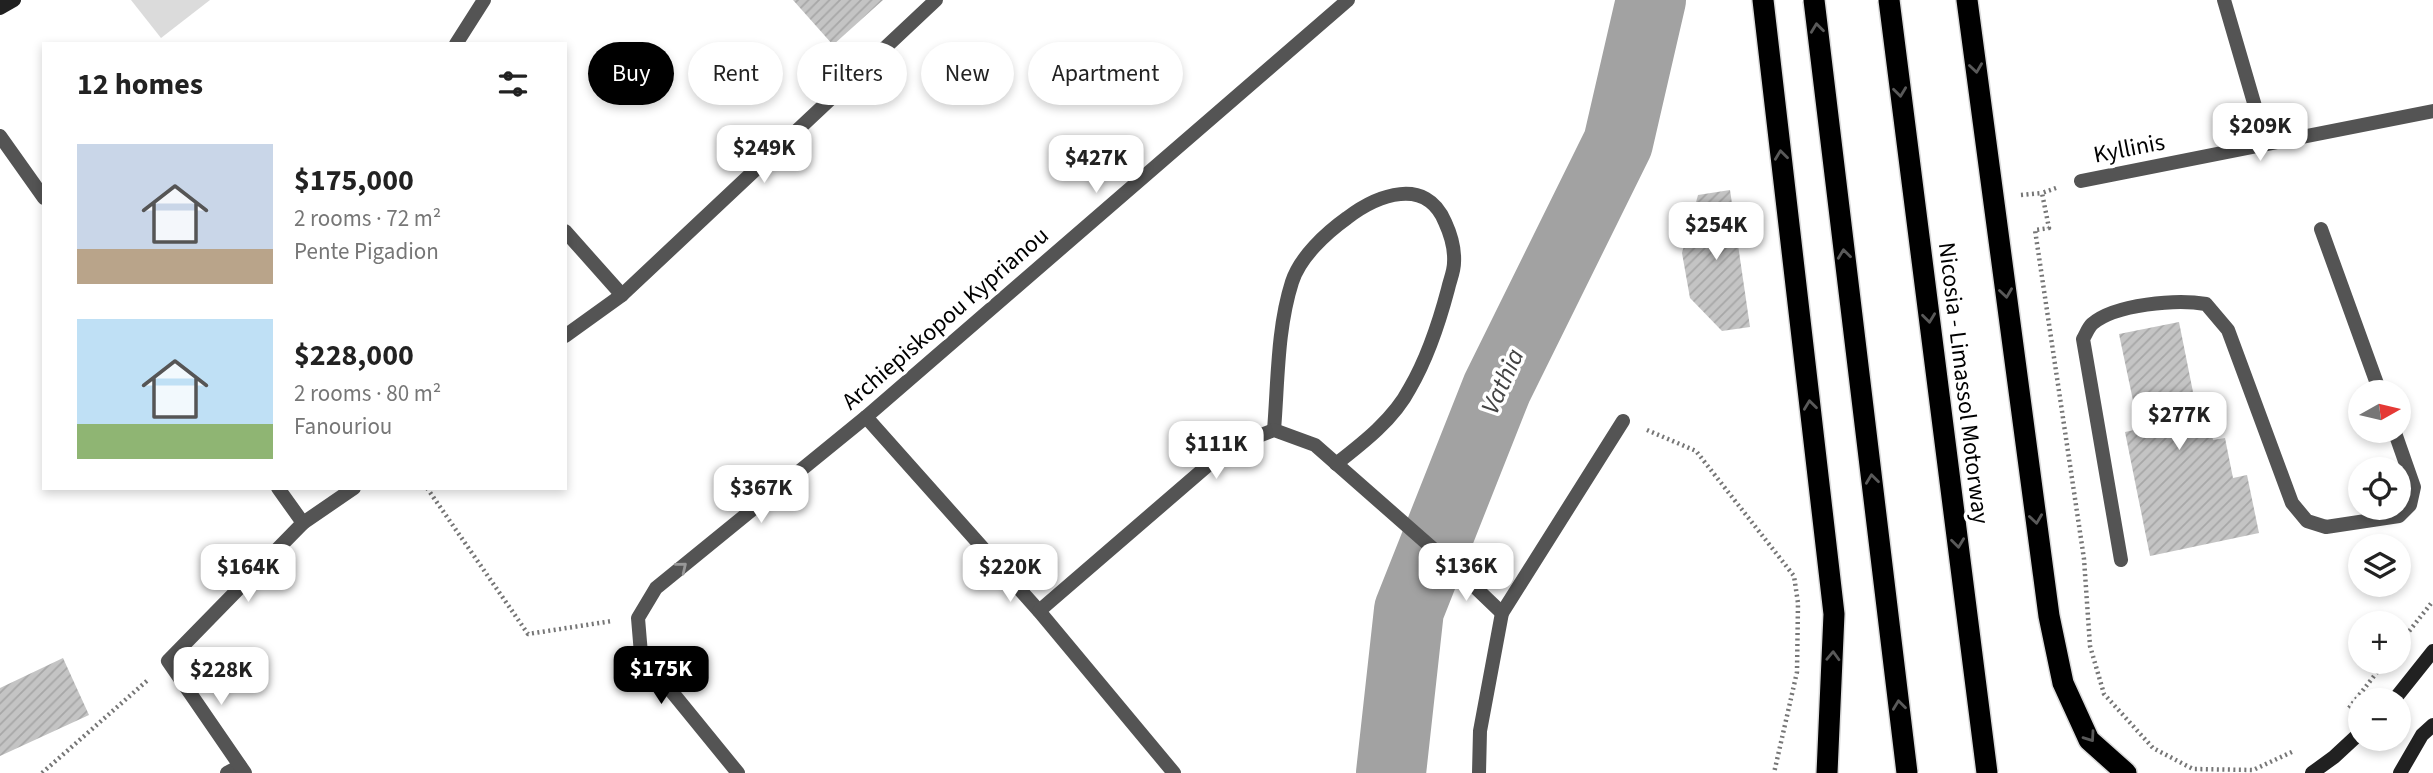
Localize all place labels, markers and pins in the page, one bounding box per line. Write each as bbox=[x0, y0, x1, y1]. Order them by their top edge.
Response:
pin: $209K bbox=[2211, 104, 2309, 163]
pin: $249K bbox=[715, 125, 813, 185]
pin: $427K bbox=[1047, 136, 1145, 195]
pin: $254K bbox=[1667, 202, 1765, 262]
pin: $277K bbox=[2130, 392, 2228, 452]
pin: $111K bbox=[1167, 421, 1265, 481]
pin: $367K bbox=[712, 466, 810, 525]
pin: $164K bbox=[199, 544, 297, 604]
pin: $220K bbox=[961, 544, 1059, 604]
pin: $136K bbox=[1417, 544, 1515, 603]
pin: $175K bbox=[612, 646, 710, 706]
pin: $228K bbox=[172, 648, 270, 707]

